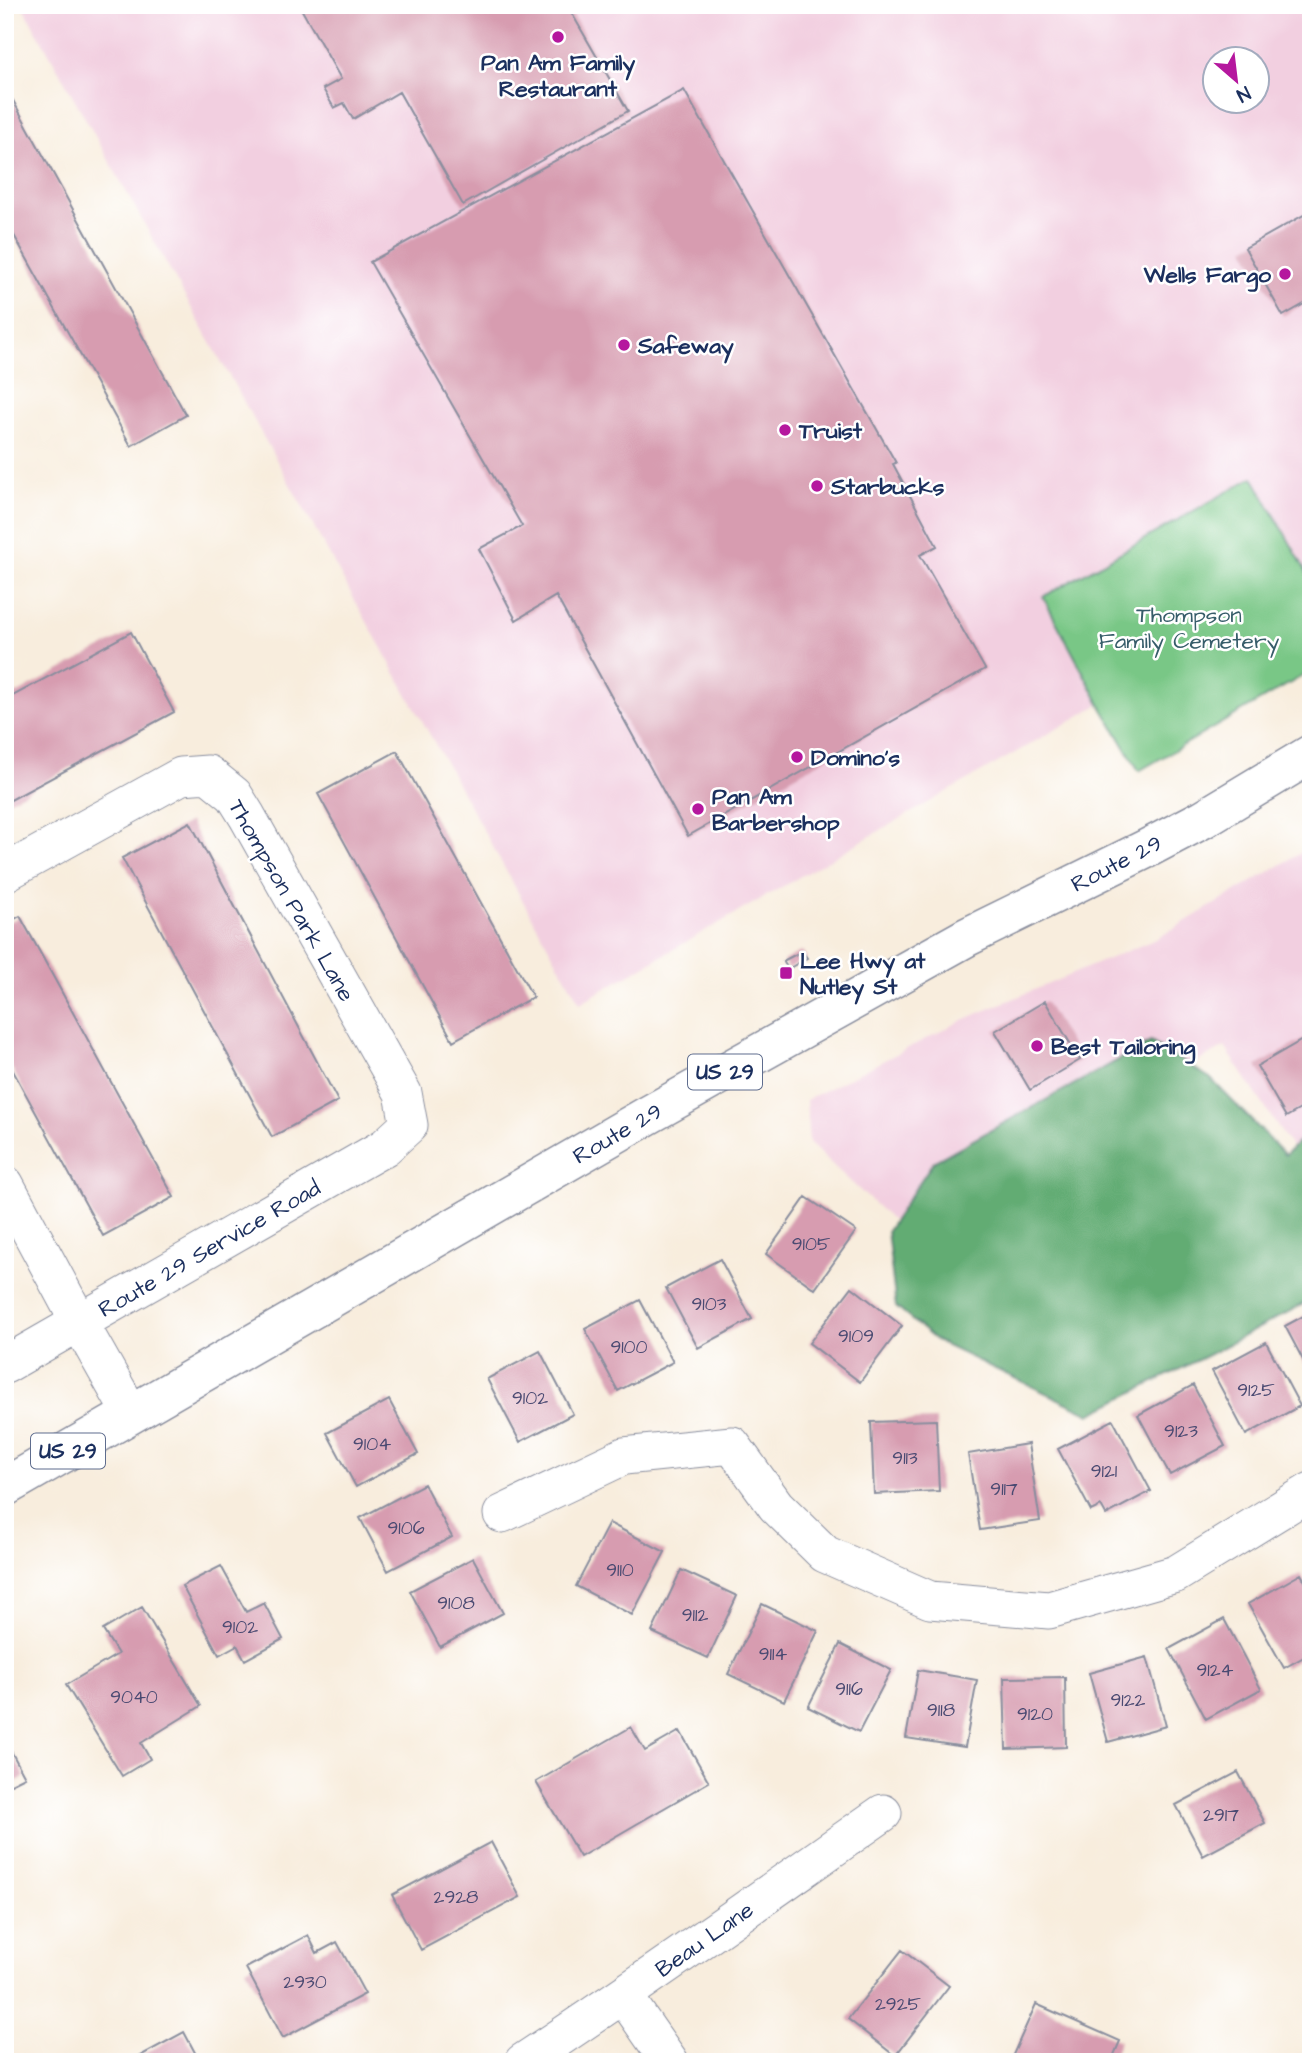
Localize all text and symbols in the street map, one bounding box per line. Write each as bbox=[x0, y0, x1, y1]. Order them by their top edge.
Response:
marker: Pan Am Family Restaurant bbox=[550, 29, 566, 45]
north arrow bbox=[1200, 46, 1270, 116]
place label: Pan Am Family Restaurant bbox=[481, 47, 635, 105]
text: N bbox=[1232, 79, 1255, 108]
place label: Wells Fargo bbox=[1143, 259, 1271, 292]
marker: Wells Fargo bbox=[1277, 266, 1293, 282]
place label: Safeway bbox=[637, 330, 734, 364]
marker: Safeway bbox=[616, 337, 632, 353]
place label: Truist bbox=[798, 415, 863, 447]
marker: Truist bbox=[777, 422, 793, 438]
place label: Starbucks bbox=[830, 471, 945, 503]
marker: Starbucks bbox=[809, 478, 825, 494]
park label: Thompson Family Cemetery bbox=[1099, 599, 1280, 658]
place label: Domino's bbox=[811, 742, 900, 774]
marker: Domino's bbox=[789, 749, 805, 765]
place label: Pan Am Barbershop bbox=[712, 781, 840, 839]
street label: Thompson Park Lane bbox=[220, 794, 362, 1007]
marker: Pan Am Barbershop bbox=[690, 801, 706, 817]
street label: Route 29 bbox=[1065, 827, 1167, 900]
place label: Lee Hwy at Nutley St bbox=[800, 945, 926, 1005]
marker: Lee Hwy at Nutley St bbox=[778, 965, 794, 981]
place label: Best Tailoring bbox=[1051, 1031, 1196, 1064]
marker: Best Tailoring bbox=[1029, 1038, 1045, 1054]
road number: US 29 bbox=[688, 1054, 762, 1090]
street label: Route 29 bbox=[567, 1095, 668, 1172]
street label: Route 29 Service Road bbox=[92, 1172, 327, 1326]
house number: 9105 bbox=[792, 1231, 831, 1258]
house number: 9103 bbox=[692, 1291, 727, 1318]
house number: 9109 bbox=[838, 1323, 874, 1350]
house number: 9100 bbox=[610, 1334, 648, 1361]
house number: 9125 bbox=[1237, 1377, 1275, 1404]
house number: 9102 bbox=[512, 1385, 548, 1412]
house number: 9123 bbox=[1164, 1418, 1198, 1445]
house number: 9104 bbox=[353, 1431, 391, 1458]
road number: US 29 bbox=[31, 1434, 105, 1468]
house number: 9113 bbox=[892, 1445, 918, 1472]
house number: 9121 bbox=[1091, 1458, 1118, 1485]
house number: 9117 bbox=[990, 1476, 1018, 1503]
house number: 9106 bbox=[387, 1515, 425, 1542]
house number: 9110 bbox=[606, 1557, 634, 1584]
house number: 9108 bbox=[437, 1590, 475, 1617]
house number: 9112 bbox=[682, 1602, 708, 1629]
house number: 9102 bbox=[222, 1614, 258, 1641]
house number: 9114 bbox=[759, 1641, 787, 1668]
house number: 9124 bbox=[1196, 1657, 1234, 1684]
house number: 9116 bbox=[835, 1676, 863, 1703]
house number: 9040 bbox=[110, 1684, 158, 1711]
house number: 9122 bbox=[1111, 1687, 1146, 1714]
house number: 9118 bbox=[927, 1697, 955, 1724]
house number: 9120 bbox=[1017, 1701, 1053, 1728]
house number: 2917 bbox=[1203, 1802, 1239, 1829]
house number: 2928 bbox=[434, 1884, 478, 1911]
street label: Beau Lane bbox=[649, 1894, 760, 1985]
house number: 2930 bbox=[283, 1969, 327, 1996]
house number: 2925 bbox=[875, 1991, 922, 2018]

